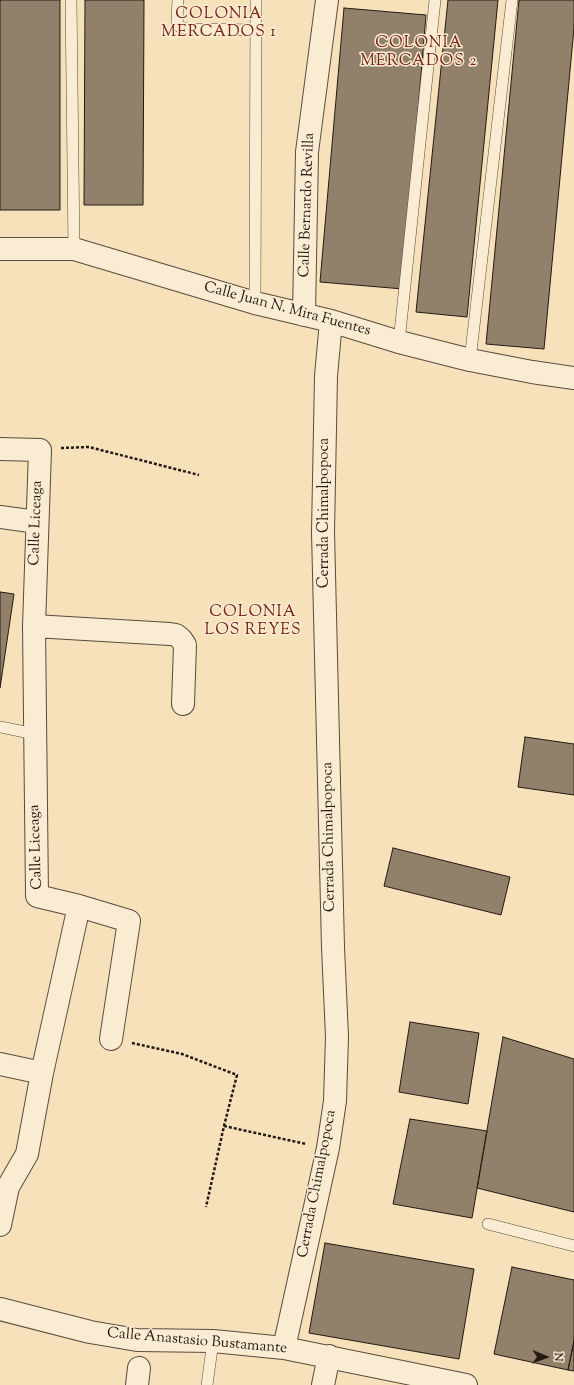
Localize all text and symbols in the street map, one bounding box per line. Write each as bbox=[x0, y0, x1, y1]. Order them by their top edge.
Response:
district label: COLONIA MERCADOS 1 bbox=[161, 5, 277, 43]
district label: COLONIA MERCADOS 2 bbox=[360, 34, 478, 72]
street label: Calle Bernardo Revilla bbox=[296, 132, 320, 278]
street label: Calle Juan N. Mira Fuentes bbox=[202, 279, 372, 341]
street label: Cerrada Chimalpopoca bbox=[316, 438, 334, 588]
street label: Calle Liceaga bbox=[27, 480, 47, 566]
district label: COLONIA LOS REYES bbox=[205, 603, 301, 641]
street label: Cerrada Chimalpopoca bbox=[320, 762, 340, 912]
street label: Calle Liceaga bbox=[27, 804, 47, 890]
street label: Cerrada Chimalpopoca bbox=[295, 1108, 341, 1260]
street label: Calle Anastasio Bustamante bbox=[106, 1325, 288, 1359]
north arrow bbox=[526, 1337, 566, 1377]
text: N bbox=[550, 1353, 566, 1362]

